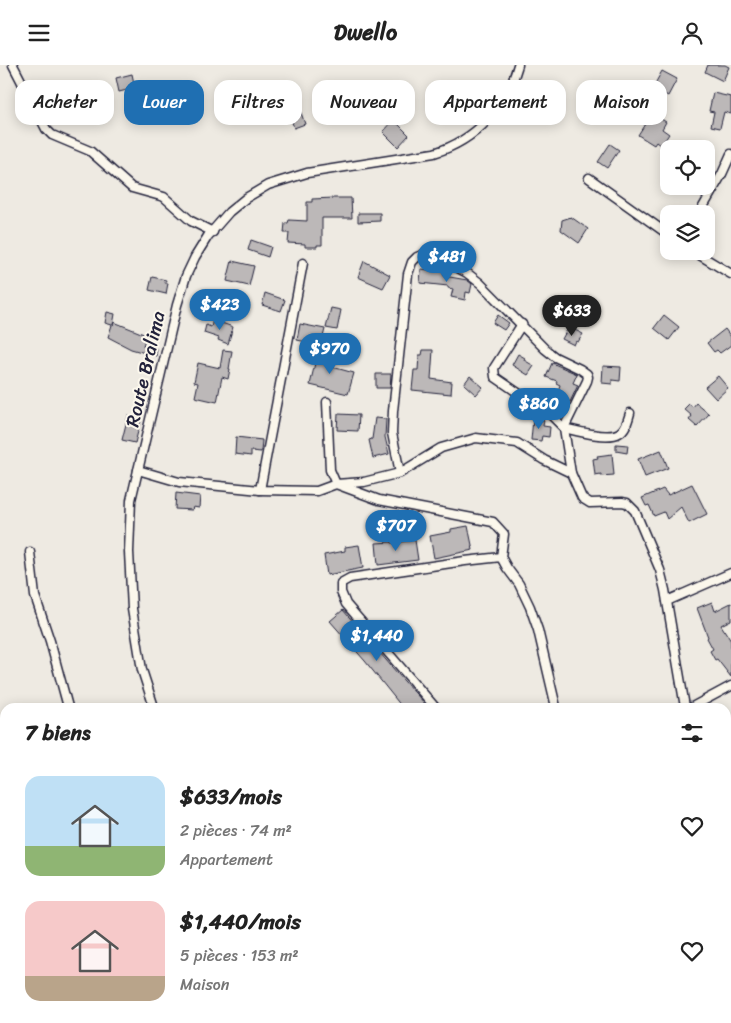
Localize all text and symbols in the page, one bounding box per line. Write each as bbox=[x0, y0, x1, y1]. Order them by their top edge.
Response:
text: Dwello bbox=[334, 13, 397, 52]
icon: menu bbox=[25, 19, 53, 47]
icon: person bbox=[678, 19, 706, 47]
chip: Acheter bbox=[15, 80, 114, 125]
chip: Louer bbox=[124, 80, 204, 125]
chip: Filtres bbox=[214, 80, 302, 125]
chip: Nouveau bbox=[312, 80, 415, 125]
chip: Appartement bbox=[425, 80, 566, 125]
chip: Maison bbox=[576, 80, 667, 125]
map controls bbox=[660, 140, 715, 260]
button: locate bbox=[660, 140, 715, 195]
button: layers bbox=[660, 205, 715, 260]
pin: $481 bbox=[417, 241, 477, 283]
text: $481 bbox=[428, 242, 466, 271]
pin: $423 bbox=[190, 289, 250, 331]
text: $423 bbox=[201, 290, 239, 319]
pin: $633 bbox=[542, 295, 602, 337]
text: $633 bbox=[553, 296, 591, 325]
street label: Route Bralima bbox=[116, 307, 174, 430]
pin: $970 bbox=[300, 333, 360, 375]
text: $970 bbox=[310, 334, 350, 363]
pin: $860 bbox=[509, 387, 569, 430]
text: $860 bbox=[519, 389, 559, 418]
pin: $707 bbox=[366, 509, 426, 552]
text: $707 bbox=[376, 511, 416, 540]
pin: $1,440 bbox=[336, 619, 418, 662]
text: $1,440 bbox=[351, 621, 403, 650]
text: 7 biens bbox=[25, 714, 91, 752]
icon: filters bbox=[678, 719, 706, 747]
text: $633/mois bbox=[180, 778, 282, 816]
icon: home bbox=[65, 796, 125, 856]
icon: heart bbox=[678, 812, 706, 840]
text: 2 pièces · 74 m² bbox=[180, 816, 292, 845]
text: Appartement bbox=[180, 845, 273, 874]
text: $1,440/mois bbox=[180, 903, 301, 941]
icon: home bbox=[65, 921, 125, 981]
icon: heart bbox=[678, 937, 706, 965]
text: 5 pièces · 153 m² bbox=[180, 941, 299, 970]
text: Maison bbox=[180, 970, 229, 999]

